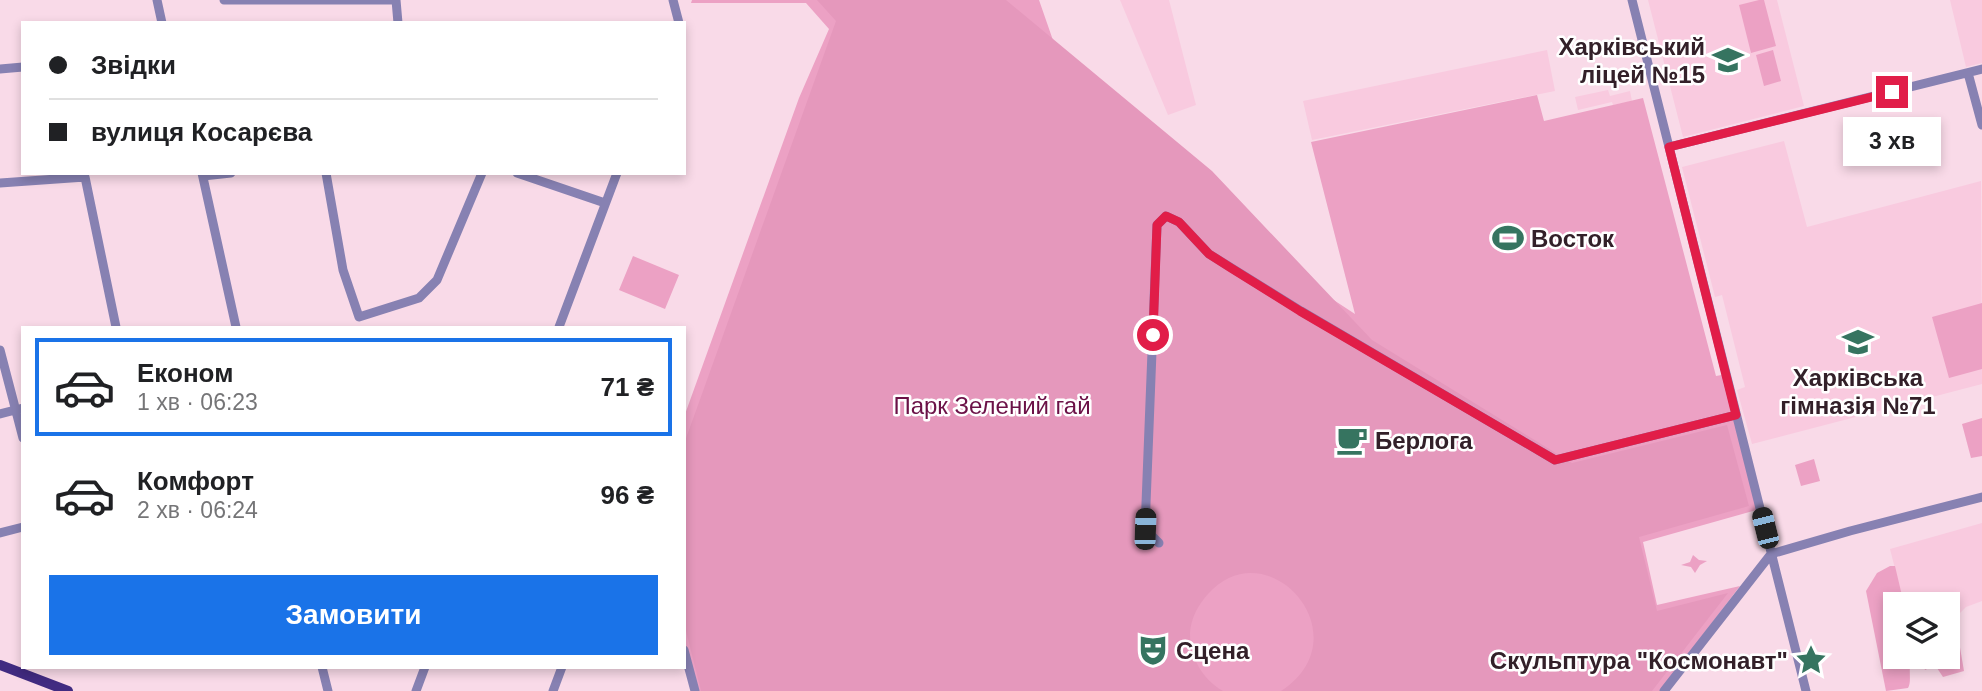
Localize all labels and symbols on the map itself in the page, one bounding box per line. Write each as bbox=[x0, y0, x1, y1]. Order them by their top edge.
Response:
place label: Харківський ліцей №15 bbox=[1559, 33, 1705, 88]
school or university icon: Харківський ліцей №15 bbox=[1711, 43, 1745, 77]
route end bbox=[1876, 76, 1908, 108]
callout: 3 хв bbox=[1843, 116, 1941, 166]
sports icon: Восток bbox=[1491, 221, 1525, 255]
place label: Восток bbox=[1531, 225, 1615, 252]
route start bbox=[1137, 319, 1169, 351]
school or university icon: Харківська гімназія №71 bbox=[1841, 325, 1875, 359]
place label: Харківська гімназія №71 bbox=[1780, 364, 1936, 419]
park label: Парк Зелений гай bbox=[893, 392, 1091, 419]
cafe icon: Берлога bbox=[1335, 423, 1369, 457]
place label: Берлога bbox=[1375, 427, 1473, 454]
car bbox=[1750, 505, 1781, 551]
car bbox=[1134, 508, 1157, 550]
theatre icon: Сцена bbox=[1136, 633, 1170, 667]
place label: Сцена bbox=[1176, 637, 1250, 664]
place icon: Скульптура "Космонавт" bbox=[1794, 643, 1828, 677]
place label: Скульптура "Космонавт" bbox=[1490, 647, 1788, 674]

